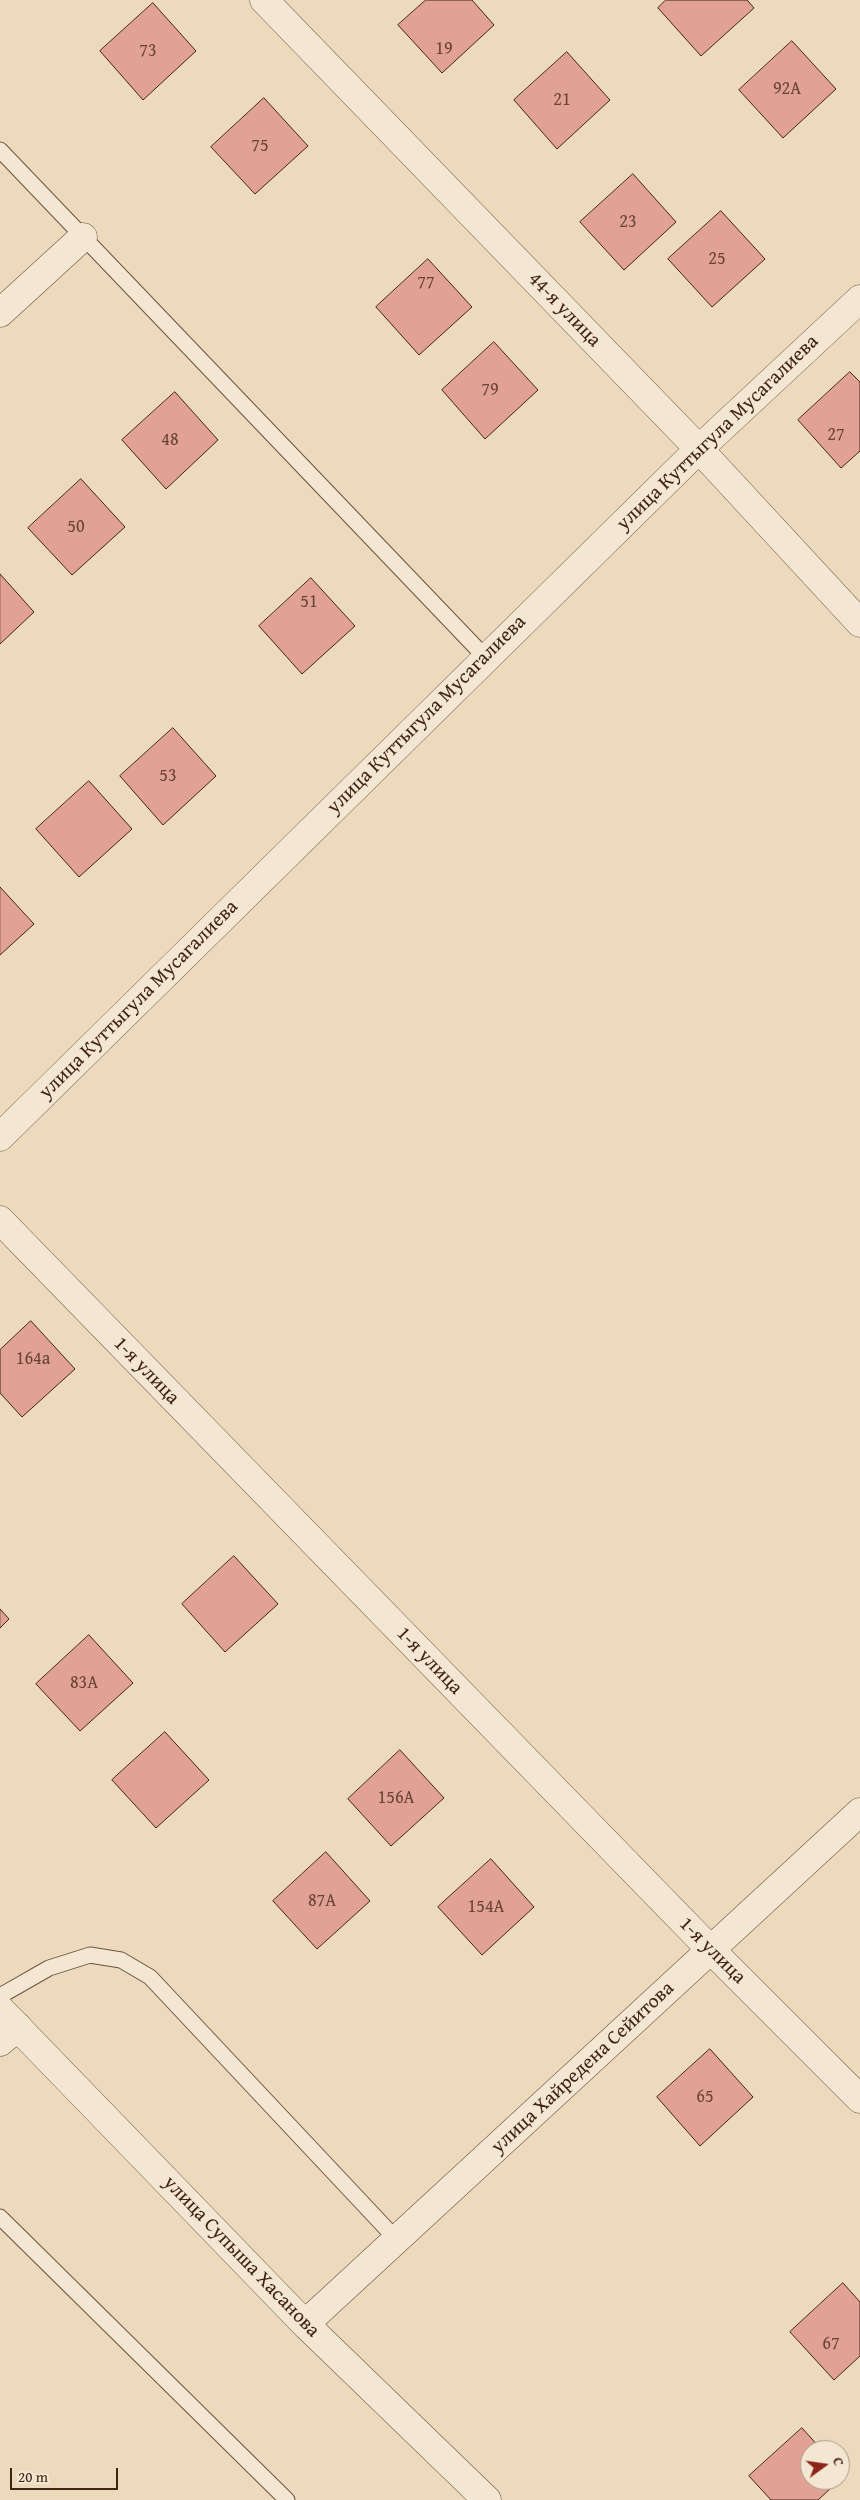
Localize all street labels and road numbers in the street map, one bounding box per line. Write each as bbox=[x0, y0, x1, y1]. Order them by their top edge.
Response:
street label: 44-я улица bbox=[522, 268, 606, 352]
street label: улица Куттыгула Мусагалиева bbox=[612, 330, 824, 536]
street label: улица Куттыгула Мусагалиева bbox=[322, 610, 532, 820]
street label: улица Куттыгула Мусагалиева bbox=[34, 895, 244, 1105]
street label: 1-я улица bbox=[108, 1332, 184, 1410]
street label: 1-я улица bbox=[391, 1622, 467, 1700]
street label: 1-я улица bbox=[673, 1912, 751, 1990]
street label: улица Хайредена Сейитова bbox=[487, 1977, 679, 2159]
street label: улица Супыша Хасанова bbox=[158, 2171, 324, 2343]

